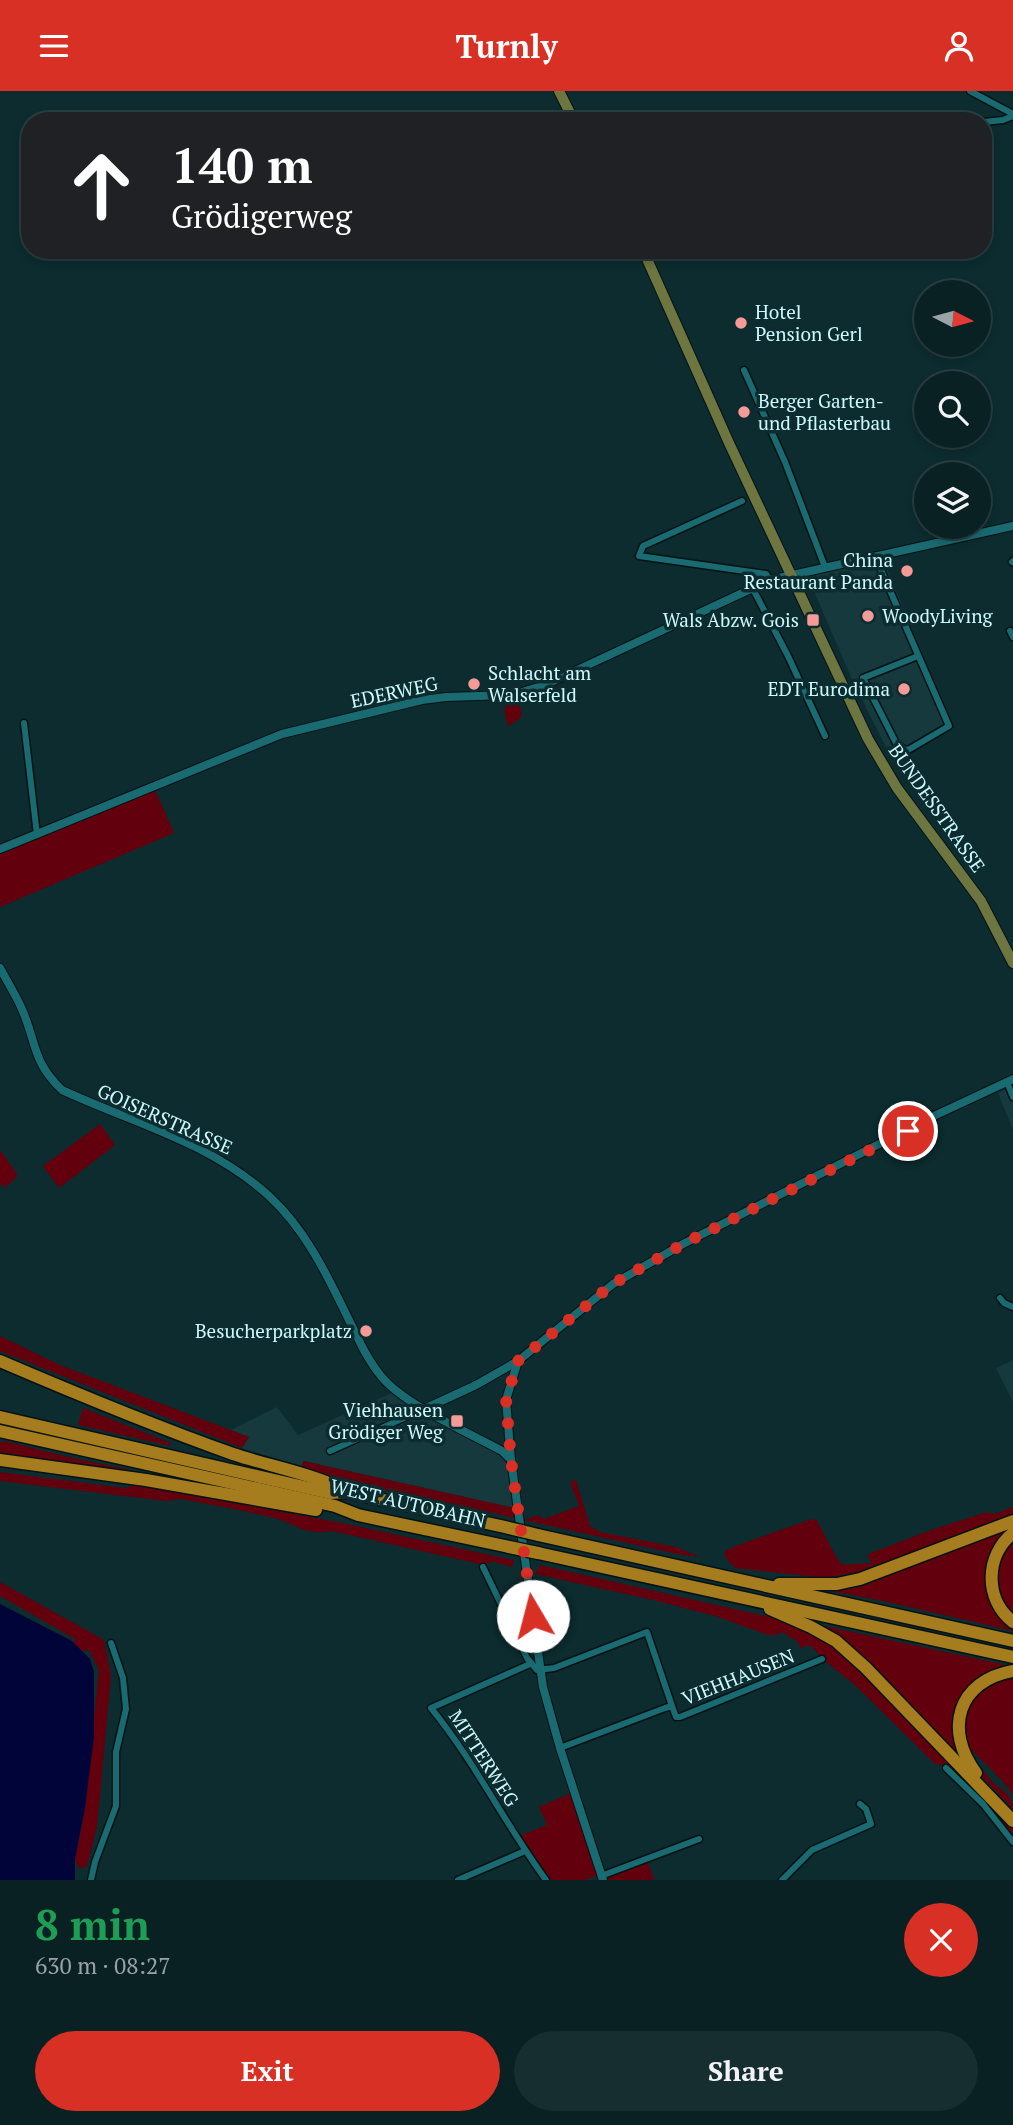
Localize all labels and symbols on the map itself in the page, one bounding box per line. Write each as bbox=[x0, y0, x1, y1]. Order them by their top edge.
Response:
north arrow bbox=[914, 280, 990, 357]
place label: Hotel Pension Gerl bbox=[755, 299, 863, 346]
marker: Hotel Pension Gerl bbox=[733, 315, 749, 331]
place label: Berger Garten- und Pflasterbau bbox=[758, 388, 891, 435]
marker: Berger Garten- und Pflasterbau bbox=[736, 404, 752, 420]
place label: China Restaurant Panda bbox=[744, 547, 893, 594]
marker: China Restaurant Panda bbox=[899, 563, 915, 579]
place label: WoodyLiving bbox=[882, 603, 993, 628]
place label: Wals Abzw. Gois bbox=[663, 607, 799, 632]
marker: WoodyLiving bbox=[860, 608, 876, 624]
marker: Wals Abzw. Gois bbox=[805, 612, 821, 628]
place label: Schlacht am Walserfeld bbox=[488, 660, 592, 707]
street label: EDERWEG bbox=[348, 670, 440, 713]
marker: Schlacht am Walserfeld bbox=[466, 676, 482, 692]
place label: EDT Eurodima bbox=[768, 676, 890, 701]
marker: EDT Eurodima bbox=[896, 681, 912, 697]
street label: BUNDESSTRASSE bbox=[884, 738, 991, 877]
street label: GOISERSTRASSE bbox=[94, 1078, 237, 1160]
pin bbox=[878, 1101, 938, 1161]
place label: Besucherparkplatz bbox=[195, 1318, 352, 1343]
marker: Besucherparkplatz bbox=[358, 1323, 374, 1339]
place label: Viehhausen Grödiger Weg bbox=[328, 1397, 444, 1444]
marker: Viehhausen Grödiger Weg bbox=[449, 1413, 465, 1429]
street label: WEST AUTOBAHN bbox=[328, 1473, 488, 1533]
position arrow bbox=[496, 1579, 570, 1653]
street label: VIEHHAUSEN bbox=[678, 1643, 798, 1710]
street label: MITTERWEG bbox=[444, 1705, 525, 1811]

